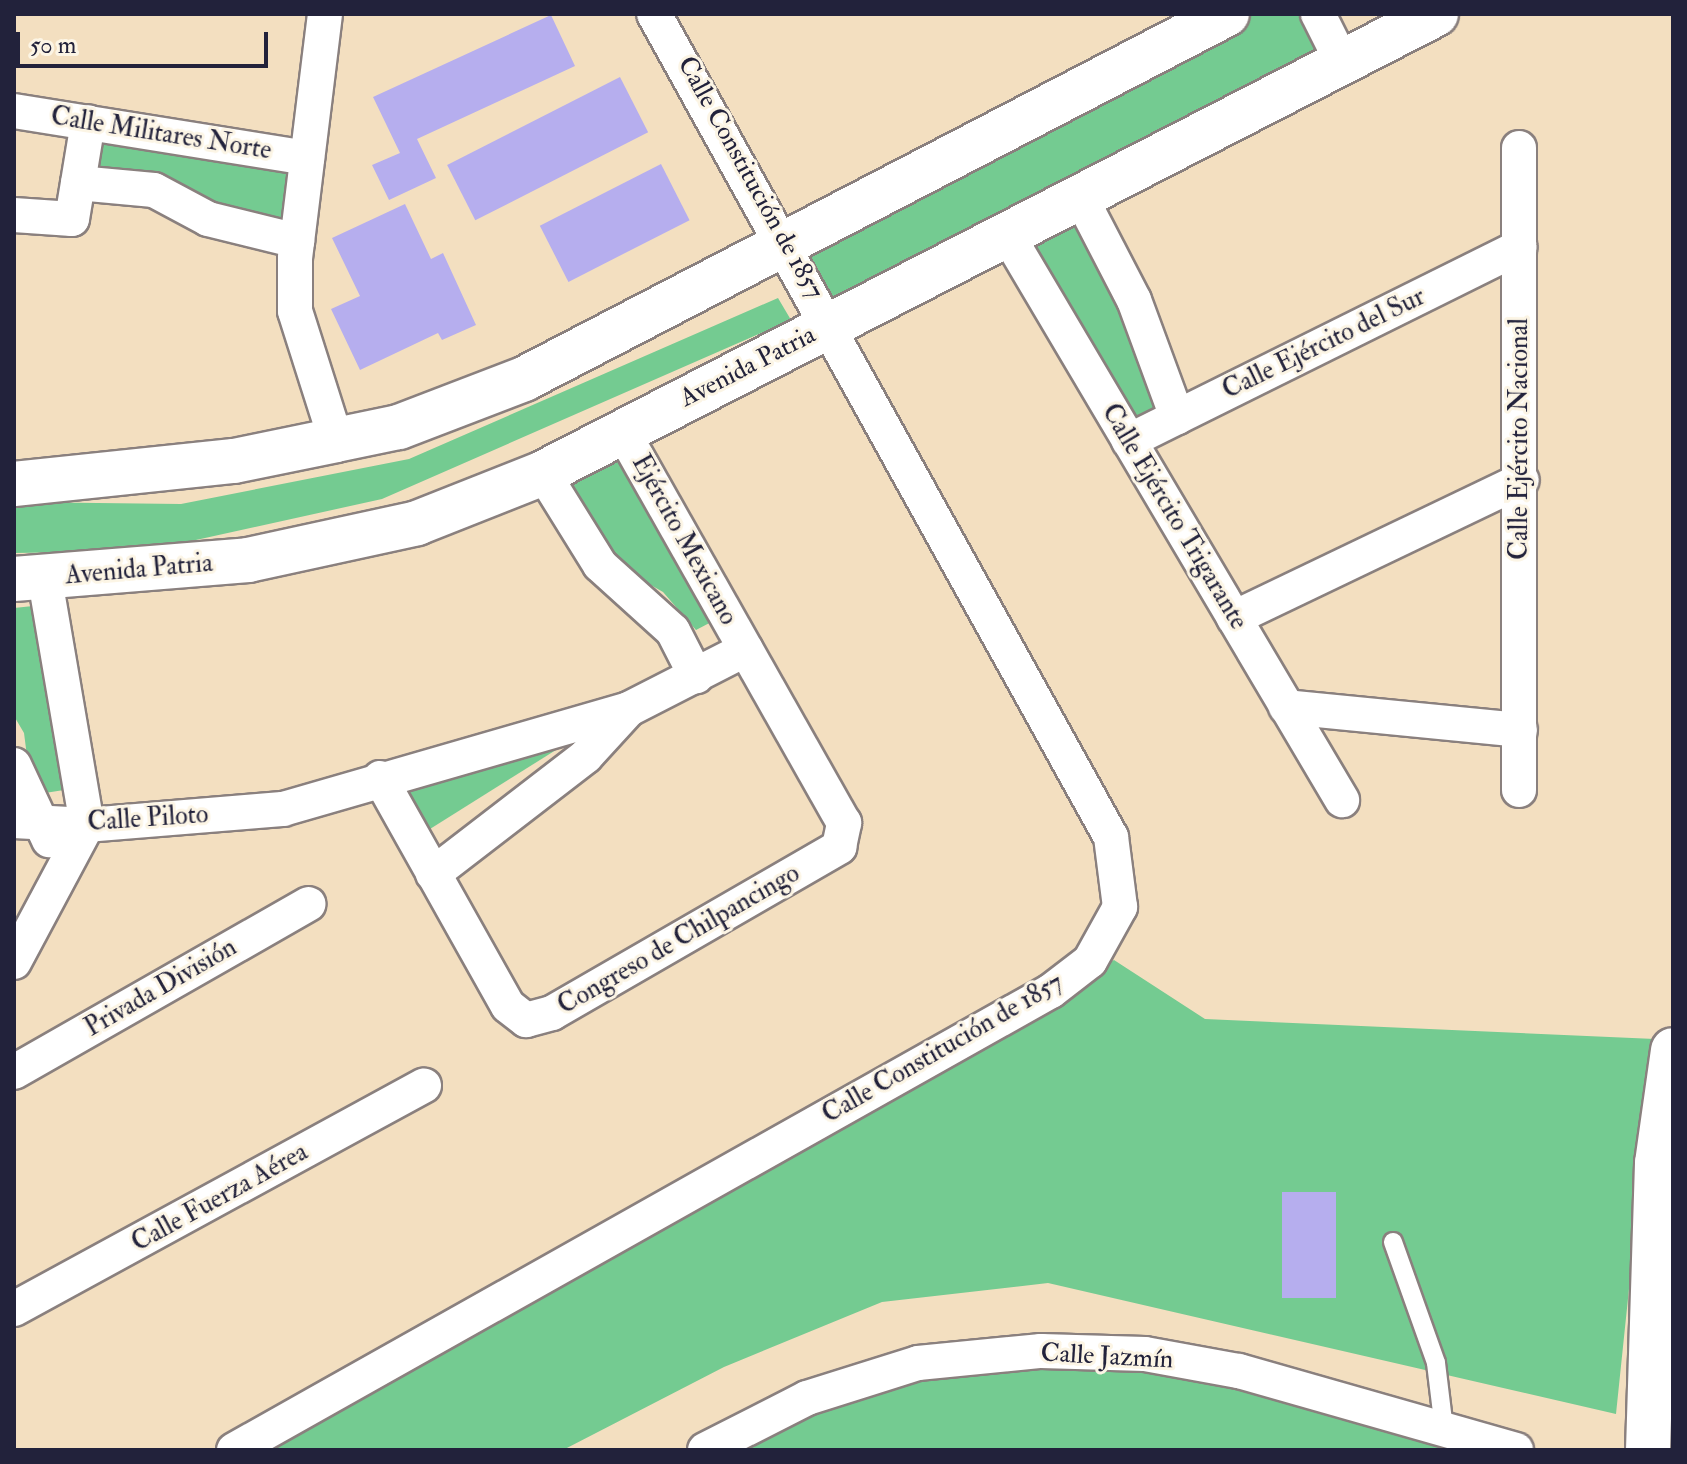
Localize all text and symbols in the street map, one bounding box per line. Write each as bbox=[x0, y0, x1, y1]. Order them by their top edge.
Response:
scale bar bbox=[20, 16, 272, 66]
text: 50 m bbox=[30, 30, 76, 61]
street label: Calle Constitución de 1857 bbox=[670, 51, 830, 305]
street label: Calle Militares Norte bbox=[49, 101, 273, 167]
street label: Calle Ejército del Sur bbox=[1218, 281, 1430, 407]
street label: Calle Ejército Nacional bbox=[1504, 318, 1536, 560]
street label: Avenida Patria bbox=[675, 320, 821, 414]
street label: Calle Ejército Trigarante bbox=[1094, 399, 1254, 635]
street label: Ejército Mexicano bbox=[624, 449, 744, 631]
street label: Avenida Patria bbox=[64, 548, 214, 592]
street label: Calle Piloto bbox=[87, 799, 209, 839]
street label: Congreso de Chilpancingo bbox=[553, 858, 805, 1022]
street label: Privada División bbox=[80, 932, 242, 1044]
street label: Calle Constitución de 1857 bbox=[817, 967, 1069, 1131]
street label: Calle Fuerza Aérea bbox=[127, 1137, 313, 1259]
street label: Calle Jazmín bbox=[1040, 1338, 1174, 1376]

